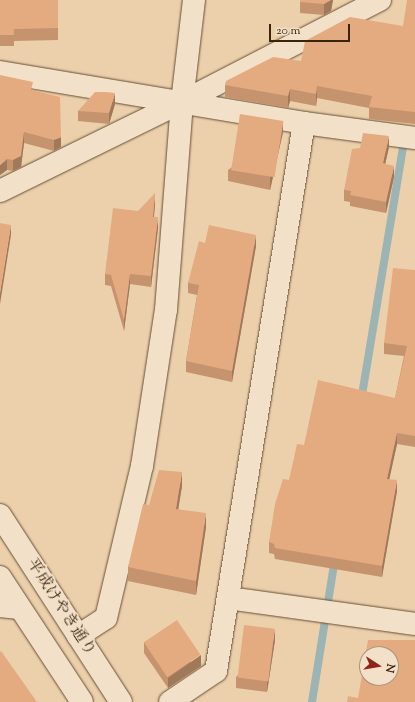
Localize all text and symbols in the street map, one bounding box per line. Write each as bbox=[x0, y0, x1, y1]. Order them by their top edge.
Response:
scale bar bbox=[271, 16, 352, 42]
text: 20 m bbox=[276, 22, 300, 40]
street label: 平成けやき通り bbox=[21, 556, 99, 660]
north arrow bbox=[359, 646, 399, 686]
text: N bbox=[381, 662, 398, 674]

